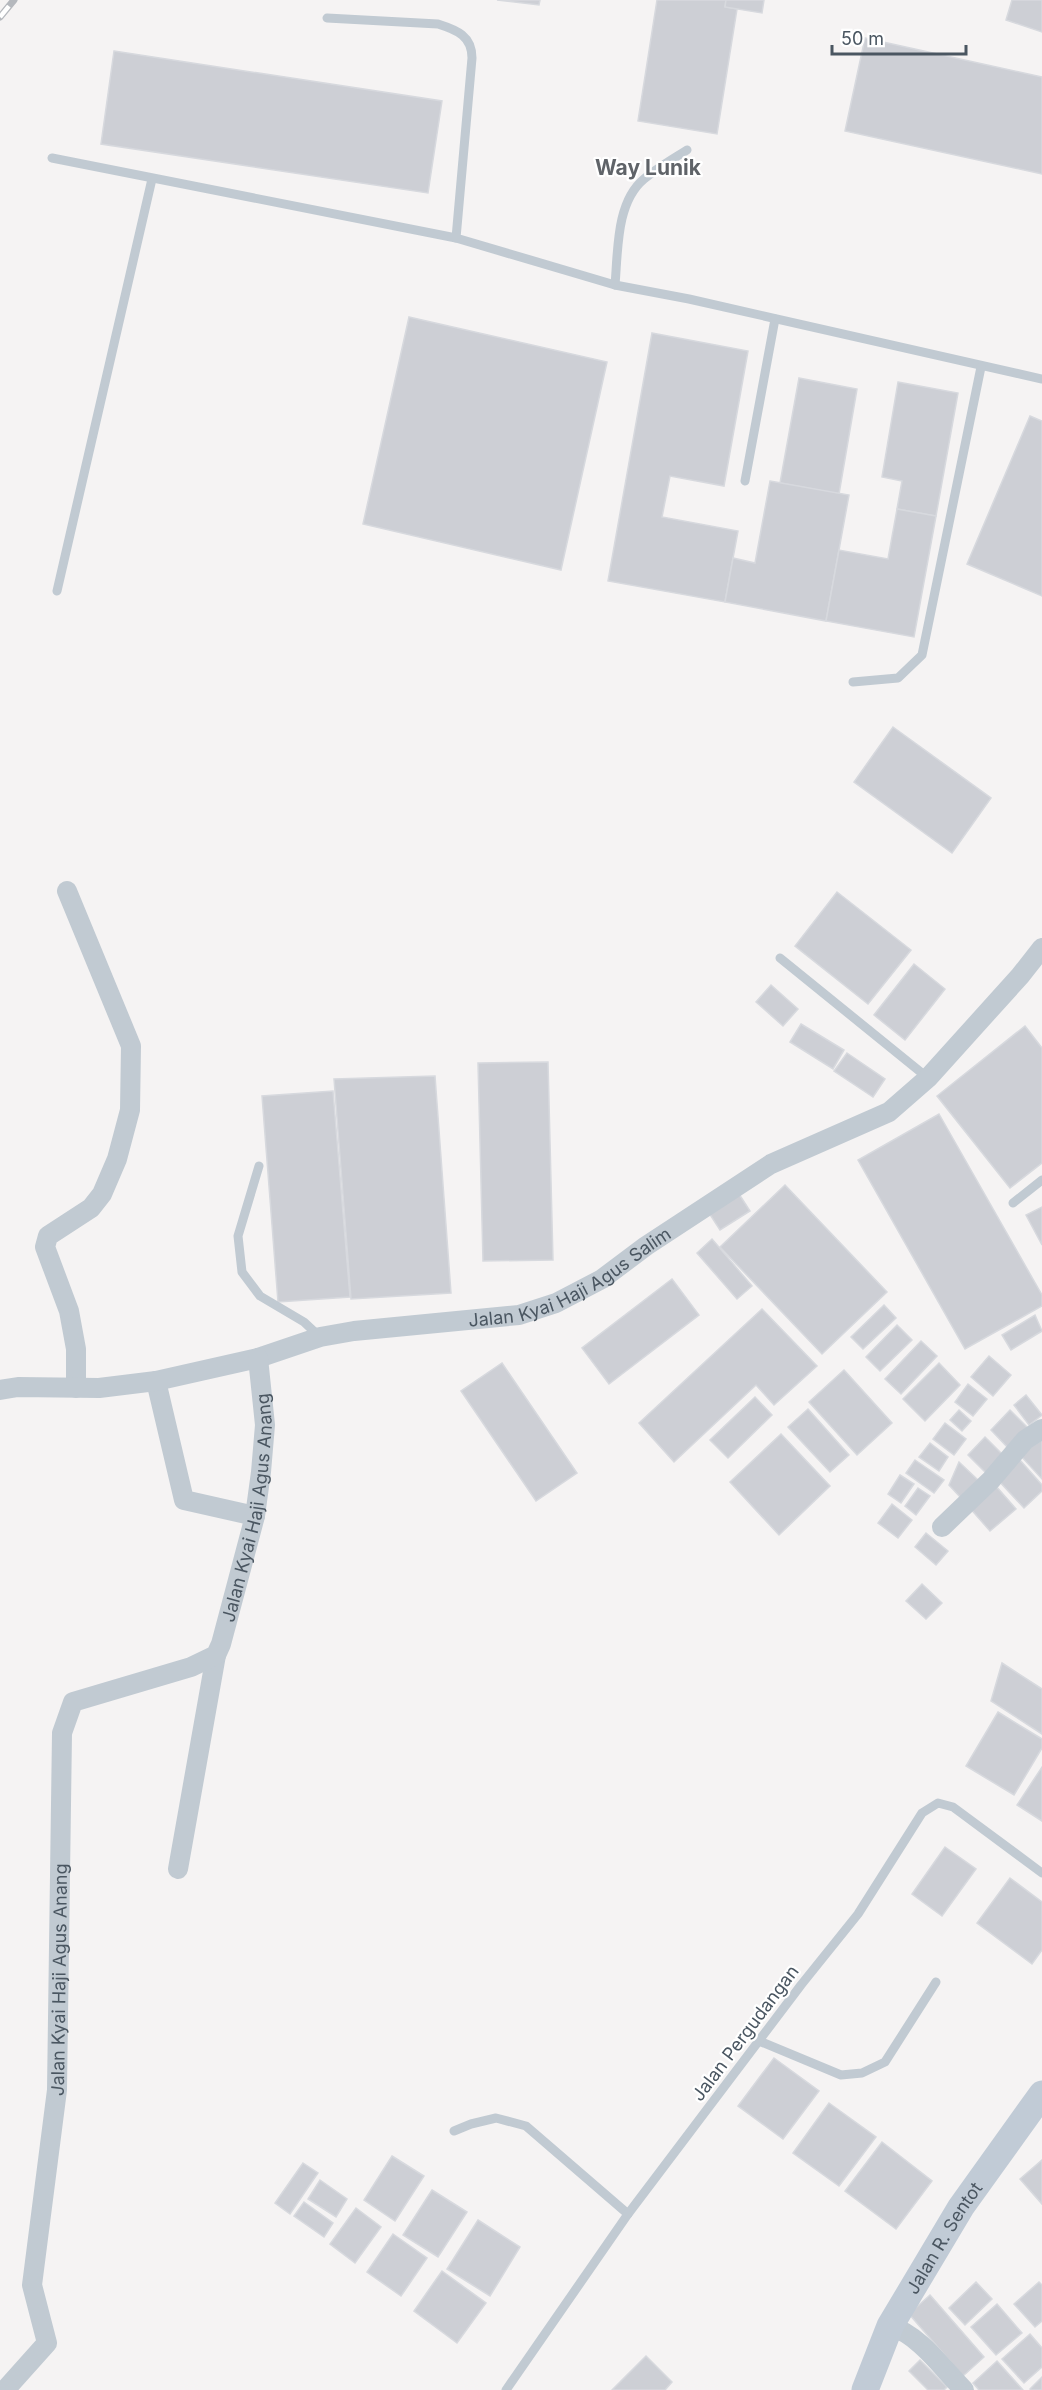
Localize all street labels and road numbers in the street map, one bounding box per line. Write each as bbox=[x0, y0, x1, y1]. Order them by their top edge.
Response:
street label: Jalan Kyai Haji Agus Salim bbox=[467, 1222, 674, 1330]
street label: Jalan Kyai Haji Agus Anang bbox=[217, 1392, 275, 1624]
street label: Jalan Kyai Haji Agus Anang bbox=[46, 1863, 71, 2097]
street label: Jalan Pergudangan bbox=[687, 1961, 803, 2105]
street label: Jalan R. Sentot bbox=[901, 2178, 986, 2297]

